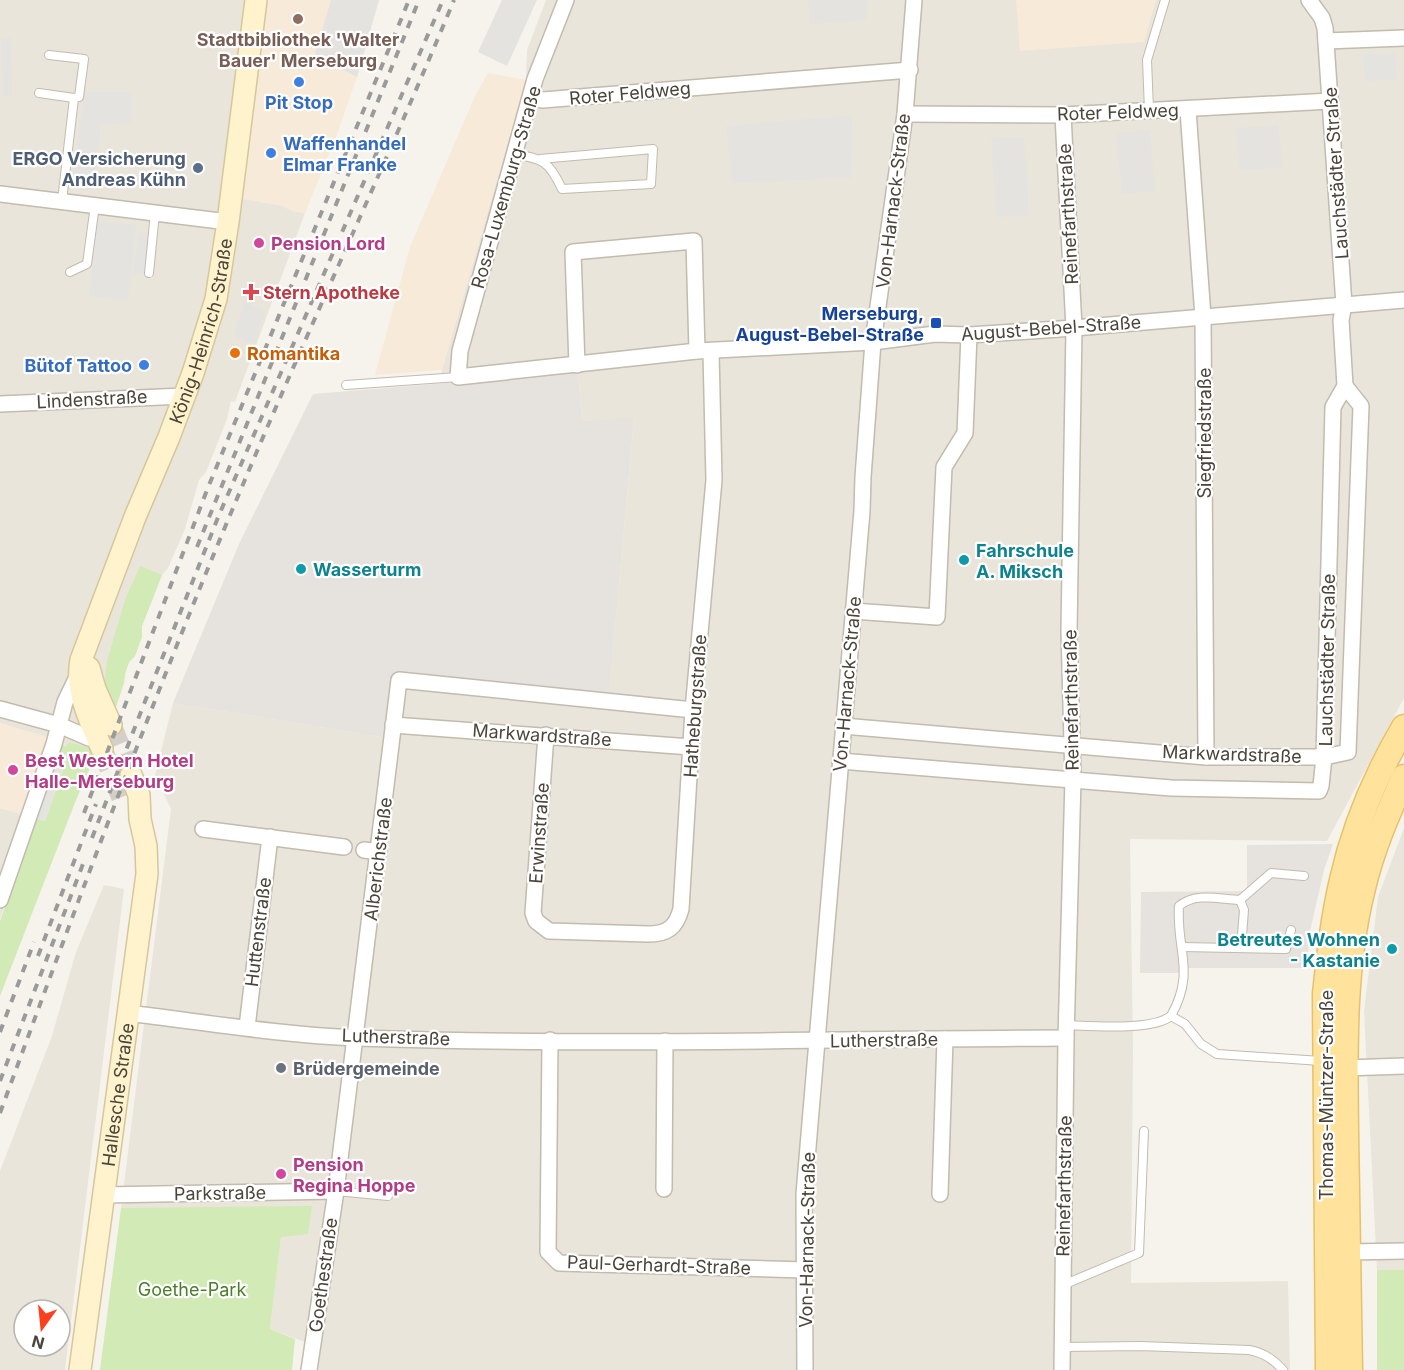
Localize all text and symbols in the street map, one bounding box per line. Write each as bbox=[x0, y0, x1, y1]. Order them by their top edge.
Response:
marker: Stadtbibliothek 'Walter Bauer' Merseburg bbox=[291, 12, 305, 26]
place label: Stadtbibliothek 'Walter Bauer' Merseburg bbox=[197, 29, 399, 71]
marker: Pit Stop bbox=[292, 75, 306, 89]
street label: Roter Feldweg bbox=[568, 77, 692, 109]
street label: Rosa-Luxemburg-Straße bbox=[467, 83, 545, 291]
street label: Lauchstädter Straße bbox=[1320, 86, 1352, 260]
place label: Pit Stop bbox=[265, 92, 333, 113]
street label: Roter Feldweg bbox=[1057, 99, 1179, 125]
street label: Von-Harnack-Straße bbox=[872, 112, 914, 290]
place label: Waffenhandel Elmar Franke bbox=[283, 133, 406, 175]
street label: Reinefarthstraße bbox=[1054, 143, 1082, 285]
marker: Waffenhandel Elmar Franke bbox=[264, 146, 278, 160]
place label: ERGO Versicherung Andreas Kühn bbox=[13, 148, 186, 190]
marker: ERGO Versicherung Andreas Kühn bbox=[191, 161, 205, 175]
place label: Pension Lord bbox=[271, 233, 385, 254]
marker: Pension Lord bbox=[252, 236, 266, 250]
street label: König-Heinrich-Straße bbox=[165, 237, 236, 426]
place label: Stern Apotheke bbox=[263, 282, 400, 303]
marker: Stern Apotheke bbox=[244, 285, 258, 299]
place label: Merseburg, August-Bebel-Straße bbox=[736, 303, 924, 345]
street label: August-Bebel-Straße bbox=[960, 311, 1142, 345]
marker: Merseburg, August-Bebel-Straße bbox=[929, 316, 943, 330]
place label: Romantika bbox=[247, 343, 340, 364]
marker: Romantika bbox=[228, 346, 242, 360]
place label: Bütof Tattoo bbox=[24, 355, 132, 376]
marker: Bütof Tattoo bbox=[137, 358, 151, 372]
street label: Siegfriedstraße bbox=[1194, 368, 1215, 498]
street label: Lindenstraße bbox=[36, 386, 148, 412]
place label: Fahrschule A. Miksch bbox=[976, 540, 1074, 582]
marker: Fahrschule A. Miksch bbox=[957, 553, 971, 567]
place label: Wasserturm bbox=[313, 559, 421, 580]
marker: Wasserturm bbox=[294, 562, 308, 576]
street label: Lauchstädter Straße bbox=[1315, 573, 1339, 747]
street label: Von-Harnack-Straße bbox=[829, 595, 865, 773]
street label: Reinefarthstraße bbox=[1059, 629, 1083, 771]
street label: Hatheburgstraße bbox=[680, 634, 710, 778]
street label: Markwardstraße bbox=[472, 720, 612, 750]
street label: Markwardstraße bbox=[1162, 741, 1302, 767]
place label: Best Western Hotel Halle-Merseburg bbox=[25, 750, 194, 792]
marker: Best Western Hotel Halle-Merseburg bbox=[6, 763, 20, 777]
street label: Erwinstraße bbox=[525, 782, 553, 884]
street label: Alberichstraße bbox=[360, 796, 396, 922]
street label: Huttenstraße bbox=[241, 876, 275, 988]
place label: Betreutes Wohnen - Kastanie bbox=[1217, 929, 1380, 971]
marker: Betreutes Wohnen - Kastanie bbox=[1385, 942, 1399, 956]
street label: Thomas-Müntzer-Straße bbox=[1316, 990, 1337, 1200]
street label: Hallesche Straße bbox=[97, 1021, 137, 1168]
street label: Lutherstraße bbox=[341, 1025, 451, 1049]
street label: Lutherstraße bbox=[830, 1029, 938, 1051]
place label: Brüdergemeinde bbox=[293, 1058, 440, 1079]
marker: Brüdergemeinde bbox=[274, 1061, 288, 1075]
street label: Reinefarthstraße bbox=[1052, 1115, 1076, 1257]
street label: Von-Harnack-Straße bbox=[795, 1152, 819, 1328]
place label: Pension Regina Hoppe bbox=[293, 1154, 416, 1196]
marker: Pension Regina Hoppe bbox=[274, 1167, 288, 1181]
street label: Parkstraße bbox=[174, 1182, 266, 1204]
street label: Goethestraße bbox=[305, 1216, 341, 1334]
street label: Paul-Gerhardt-Straße bbox=[567, 1251, 751, 1279]
park label: Goethe-Park bbox=[138, 1279, 246, 1300]
north arrow bbox=[12, 1298, 72, 1358]
text: N bbox=[30, 1331, 47, 1354]

